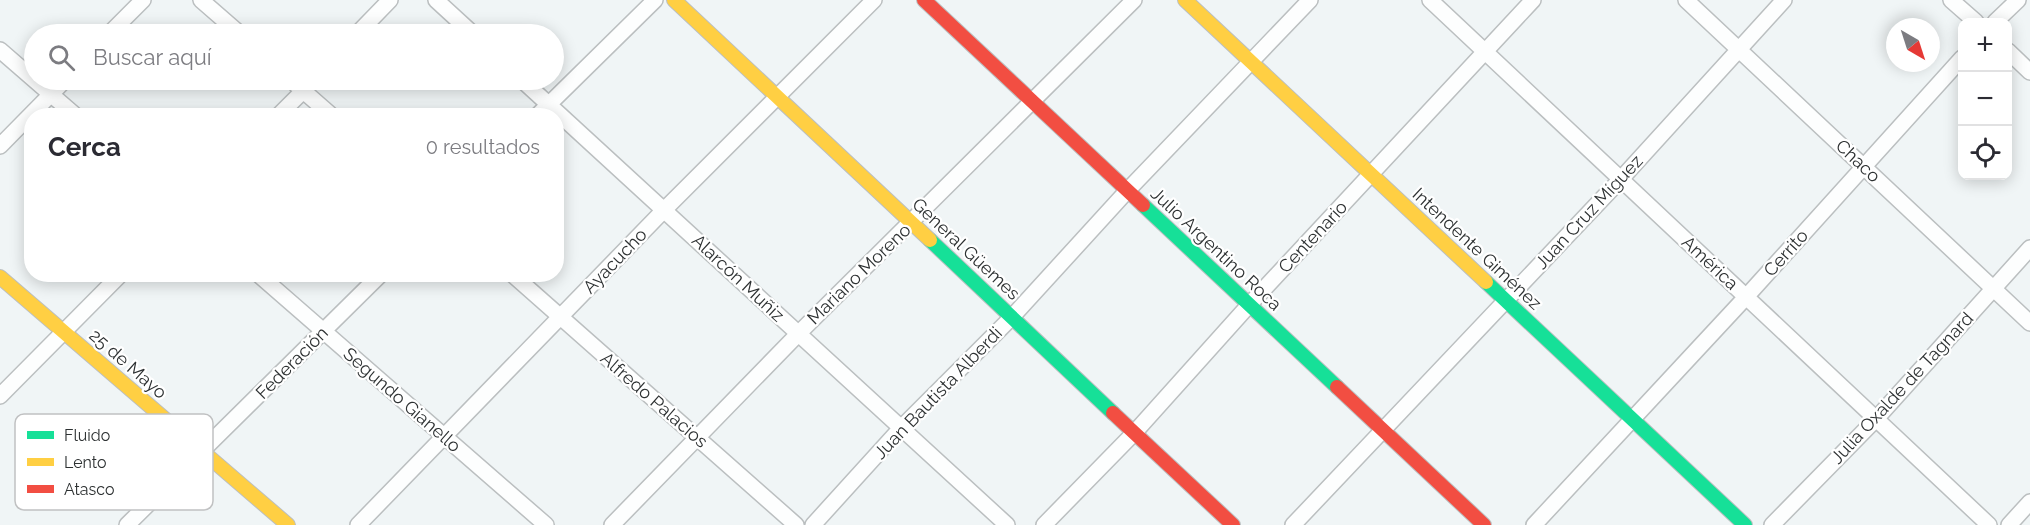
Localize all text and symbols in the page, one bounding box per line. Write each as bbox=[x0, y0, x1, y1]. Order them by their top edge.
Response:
north arrow bbox=[1886, 18, 1940, 72]
map controls bbox=[1958, 18, 2012, 180]
button: + bbox=[1958, 18, 2012, 72]
search box bbox=[24, 24, 564, 90]
icon: search bbox=[45, 41, 78, 74]
text: Buscar aquí bbox=[93, 44, 212, 70]
button: − bbox=[1958, 72, 2012, 126]
button: locate bbox=[1958, 126, 2012, 180]
text: Cerca bbox=[48, 132, 121, 162]
text: 0 resultados bbox=[426, 135, 540, 159]
street label: Chaco bbox=[1832, 135, 1885, 187]
street label: Juan Cruz Míguez bbox=[1531, 150, 1647, 273]
street label: Julio Argentino Roca bbox=[1147, 183, 1286, 315]
street label: Intendente Giménez bbox=[1408, 183, 1546, 314]
street label: General Güemes bbox=[908, 193, 1025, 304]
street label: Centenario bbox=[1274, 196, 1352, 277]
street label: Mariano Moreno bbox=[803, 219, 915, 328]
street label: Ayacucho bbox=[578, 223, 651, 298]
street label: Cerrito bbox=[1759, 225, 1812, 281]
street label: Alarcón Muñiz bbox=[688, 230, 789, 326]
street label: América bbox=[1678, 231, 1743, 294]
street label: Julia Oxalde de Tagnard bbox=[1826, 308, 1977, 468]
street label: Federación bbox=[251, 322, 332, 403]
street label: Juan Bautista Alberdi bbox=[869, 322, 1006, 463]
street label: 25 de Mayo bbox=[85, 324, 171, 403]
street label: Segundo Gianello bbox=[339, 343, 465, 456]
street label: Alfredo Palacios bbox=[597, 347, 712, 452]
legend bbox=[15, 414, 213, 510]
text: Fluido bbox=[64, 426, 110, 445]
text: Lento bbox=[64, 453, 107, 472]
text: Atasco bbox=[64, 480, 115, 499]

